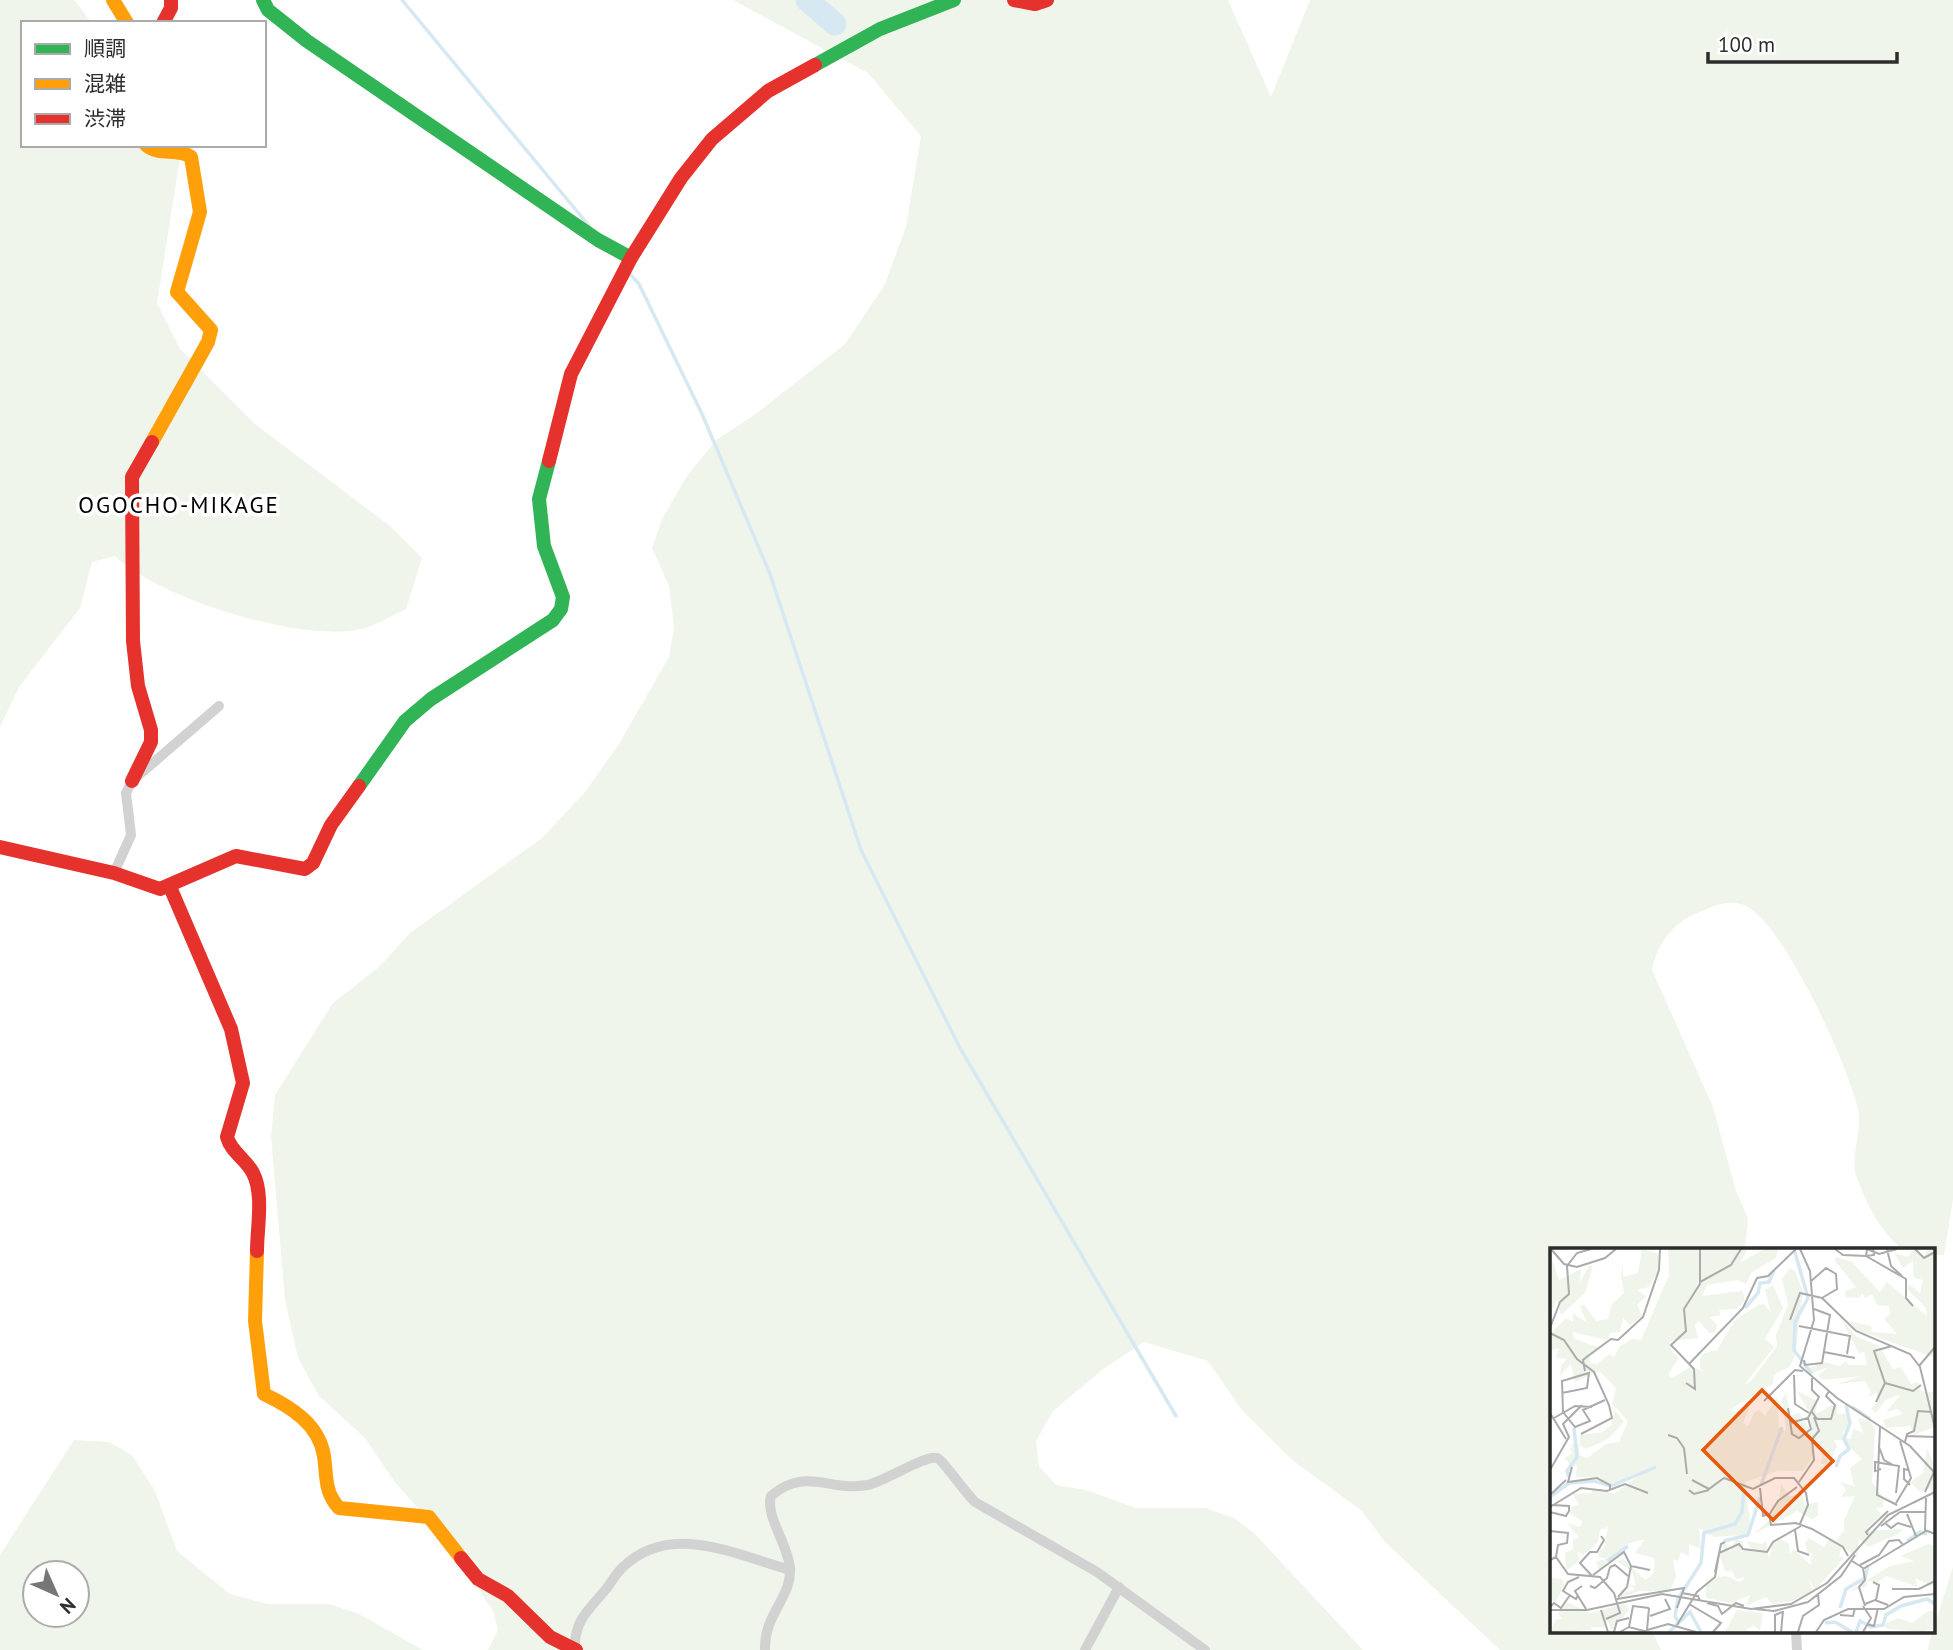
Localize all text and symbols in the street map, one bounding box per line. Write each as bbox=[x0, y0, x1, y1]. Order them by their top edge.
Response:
legend bbox=[21, 21, 266, 147]
scale bar bbox=[1708, 21, 1897, 65]
text: 100 m bbox=[1718, 31, 1775, 58]
text: 順調 bbox=[84, 35, 126, 62]
text: 混雑 bbox=[84, 70, 126, 97]
text: 渋滞 bbox=[84, 105, 126, 132]
district label: OGOCHO-MIKAGE bbox=[78, 490, 280, 519]
inset map bbox=[1550, 1248, 1936, 1632]
north arrow bbox=[21, 1559, 91, 1629]
text: N bbox=[55, 1593, 81, 1619]

